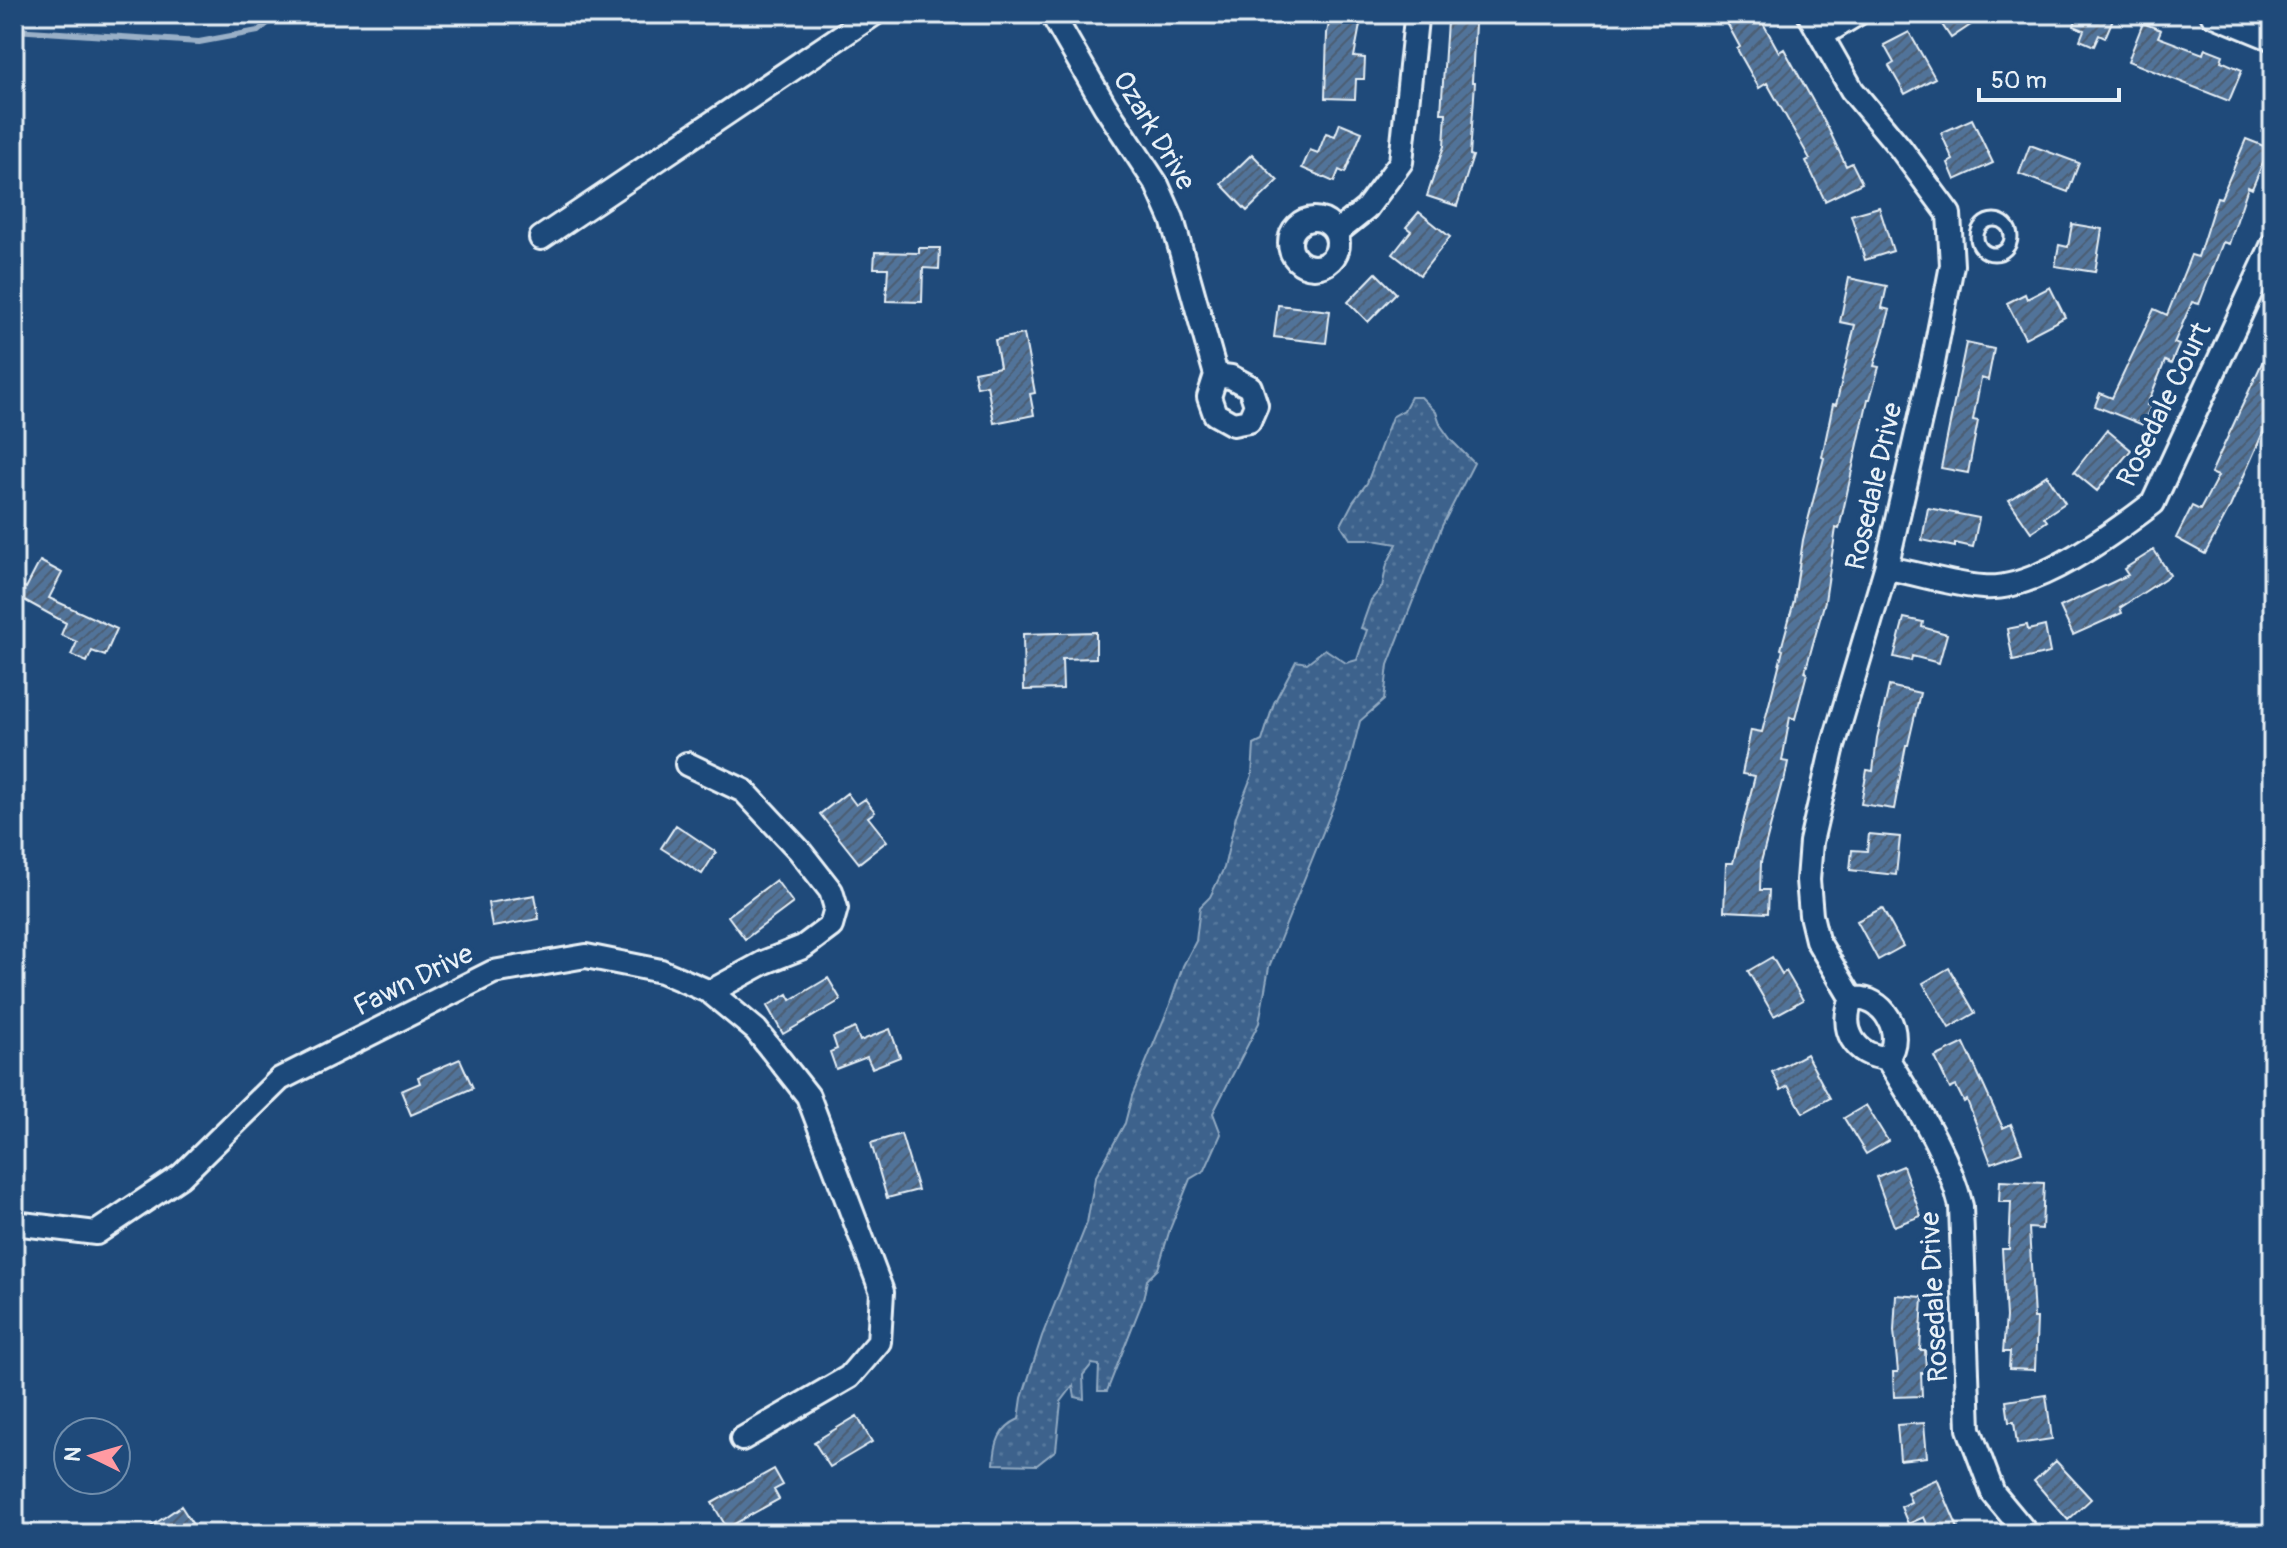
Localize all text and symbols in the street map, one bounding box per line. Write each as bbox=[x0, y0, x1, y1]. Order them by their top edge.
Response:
scale bar bbox=[1979, 52, 2119, 102]
street label: Ozark Drive bbox=[1104, 65, 1203, 197]
text: 50 m bbox=[1991, 66, 2047, 95]
street label: Rosedale Court bbox=[2109, 316, 2220, 493]
street label: Rosedale Drive bbox=[1838, 399, 1911, 573]
street label: Fawn Drive bbox=[348, 936, 479, 1024]
street label: Rosedale Drive bbox=[1913, 1211, 1956, 1383]
north arrow bbox=[52, 1416, 132, 1496]
text: N bbox=[58, 1446, 88, 1463]

